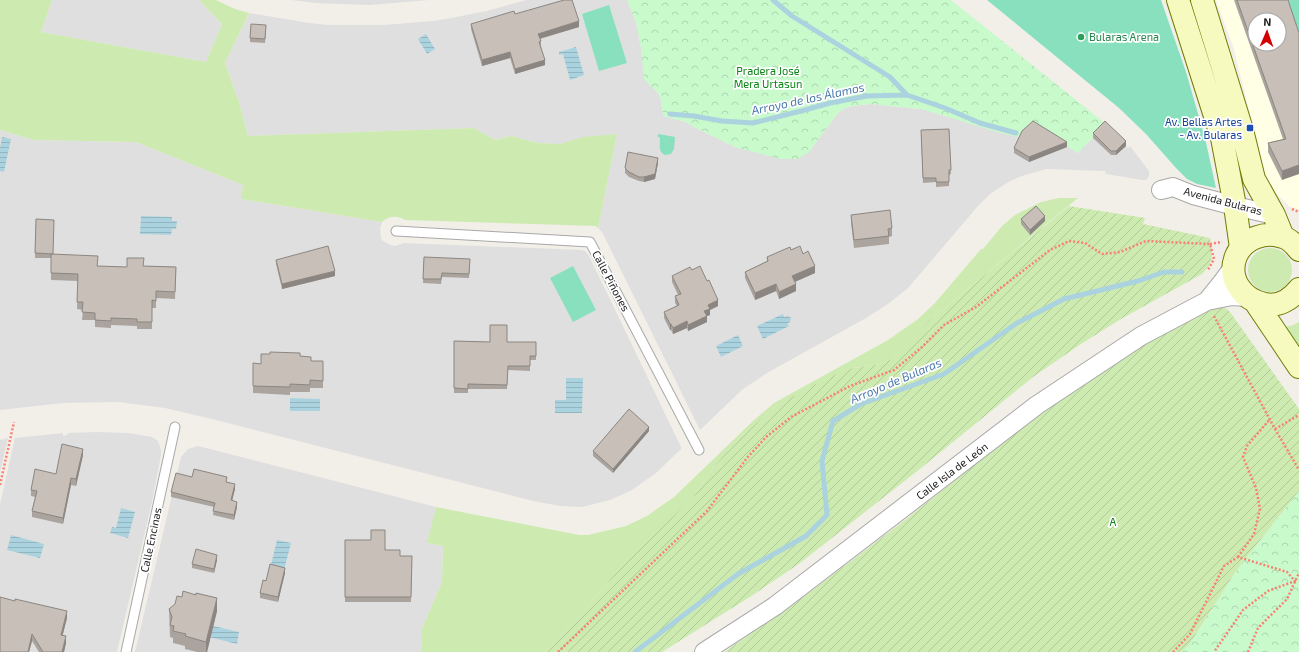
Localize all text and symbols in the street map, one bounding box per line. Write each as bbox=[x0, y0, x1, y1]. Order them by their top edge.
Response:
north arrow bbox=[1247, 12, 1287, 52]
text: N bbox=[1263, 15, 1272, 28]
place label: Bularas Arena bbox=[1089, 30, 1159, 43]
marker: Bularas Arena bbox=[1076, 32, 1086, 42]
park label: Pradera José Mera Urtasun bbox=[734, 64, 802, 90]
water label: Arroyo de los Álamos bbox=[749, 79, 866, 118]
place label: Av. Bellas Artes - Av. Bularas bbox=[1165, 115, 1242, 141]
marker: Av. Bellas Artes - Av. Bularas bbox=[1245, 123, 1255, 133]
street label: Avenida Bularas bbox=[1183, 184, 1264, 217]
street label: Calle Piñones bbox=[590, 248, 633, 314]
water label: Arroyo de Bularas bbox=[847, 355, 944, 407]
street label: Calle Isla de León bbox=[913, 439, 990, 502]
street label: Calle Encinas bbox=[137, 506, 164, 573]
park label: A bbox=[1110, 515, 1117, 528]

